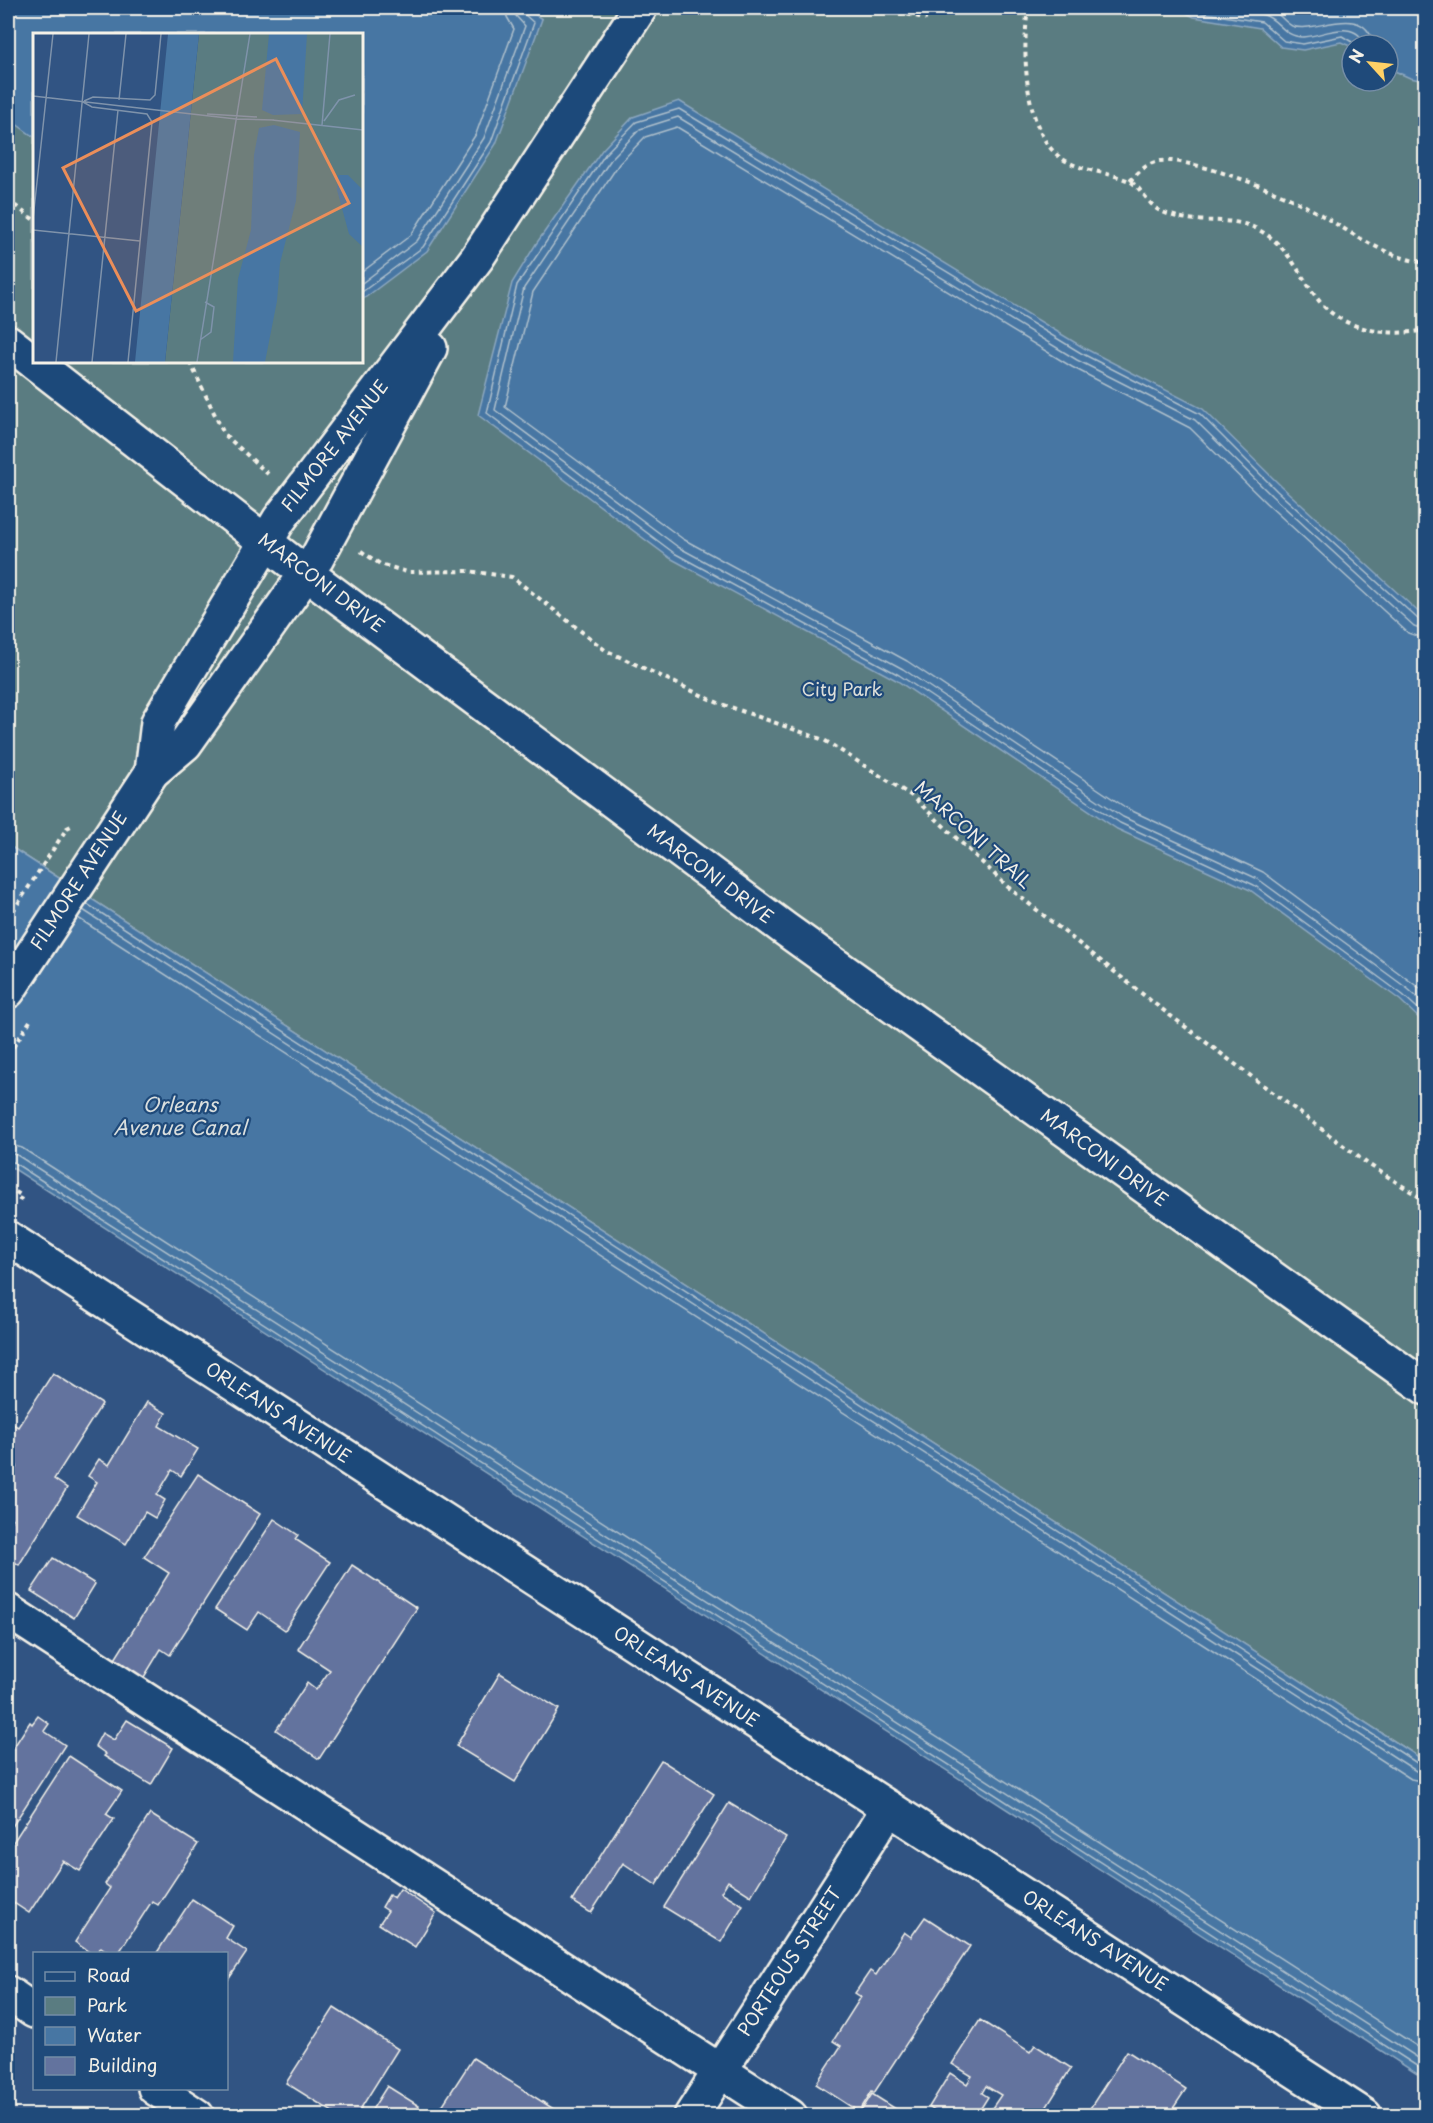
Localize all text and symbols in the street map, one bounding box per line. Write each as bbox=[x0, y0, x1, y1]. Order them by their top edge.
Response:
inset map bbox=[33, 33, 363, 363]
north arrow bbox=[1340, 33, 1400, 93]
text: N bbox=[1342, 45, 1369, 67]
street label: FILMORE AVENUE bbox=[274, 373, 394, 517]
street label: MARCONI DRIVE bbox=[253, 525, 391, 638]
park label: City Park bbox=[801, 675, 883, 702]
street label: MARCONI TRAIL bbox=[909, 774, 1039, 894]
street label: FILMORE AVENUE bbox=[23, 805, 133, 955]
street label: MARCONI DRIVE bbox=[642, 816, 780, 929]
water label: Orleans Avenue Canal bbox=[114, 1089, 250, 1142]
street label: MARCONI DRIVE bbox=[1036, 1101, 1174, 1212]
street label: ORLEANS AVENUE bbox=[201, 1354, 357, 1469]
street label: ORLEANS AVENUE bbox=[609, 1618, 765, 1733]
street label: PORTEOUS STREET bbox=[730, 1880, 848, 2041]
street label: ORLEANS AVENUE bbox=[1018, 1882, 1174, 1997]
legend bbox=[33, 1952, 228, 2090]
text: Road bbox=[87, 1961, 131, 1988]
text: Park bbox=[87, 1991, 127, 2018]
text: Water bbox=[87, 2021, 142, 2048]
text: Building bbox=[87, 2051, 157, 2078]

